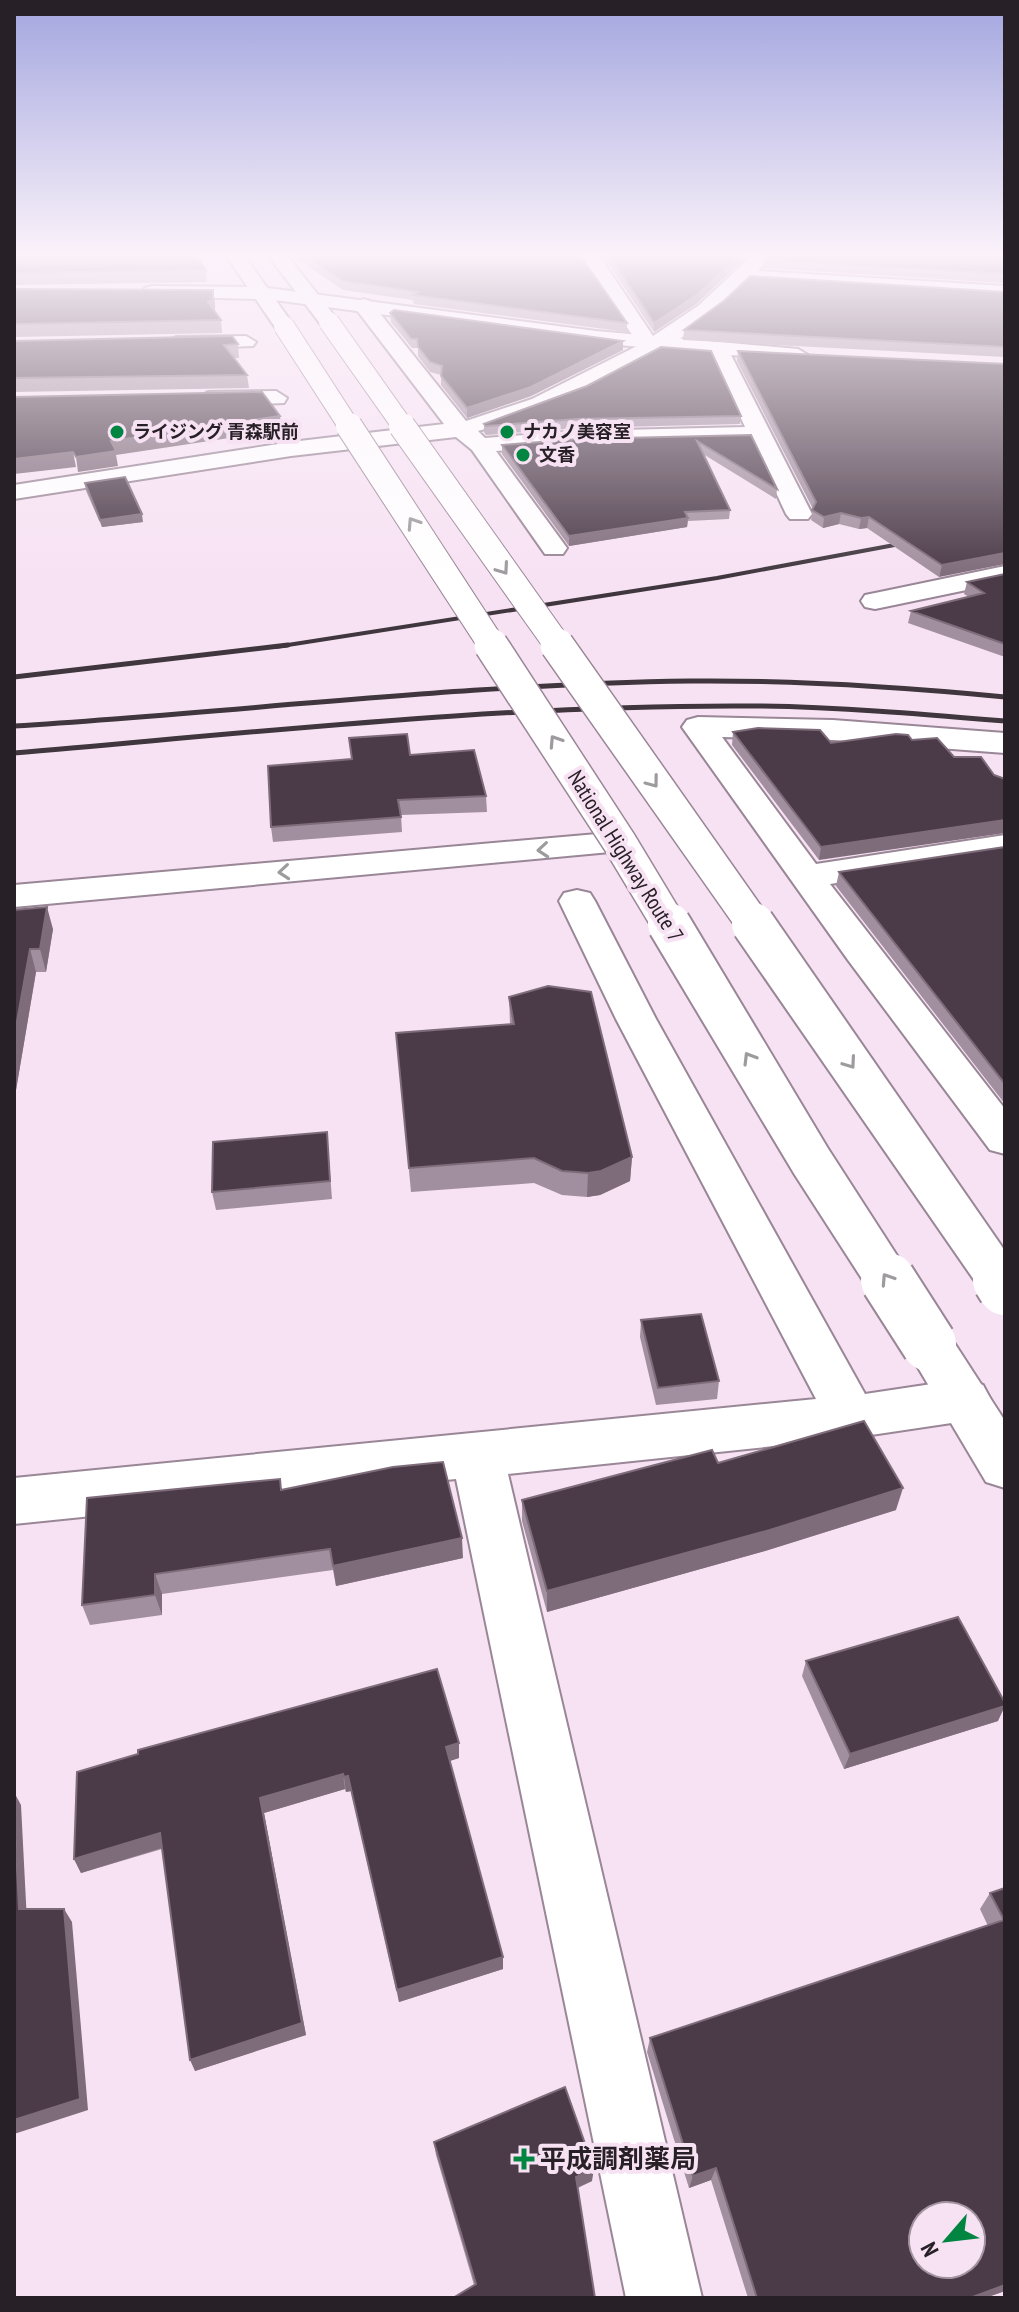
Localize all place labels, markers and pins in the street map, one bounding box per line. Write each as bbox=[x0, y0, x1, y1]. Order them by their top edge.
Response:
place label: ライジング 青森駅前 bbox=[133, 420, 299, 443]
place label: ナカノ美容室 bbox=[523, 420, 631, 443]
marker: ライジング 青森駅前 bbox=[108, 423, 126, 441]
marker: ナカノ美容室 bbox=[498, 423, 516, 441]
place label: 文香 bbox=[539, 443, 575, 466]
marker: 文香 bbox=[514, 446, 532, 464]
place label: 平成調剤薬局 bbox=[540, 2142, 696, 2175]
marker: 平成調剤薬局 bbox=[515, 2150, 533, 2168]

